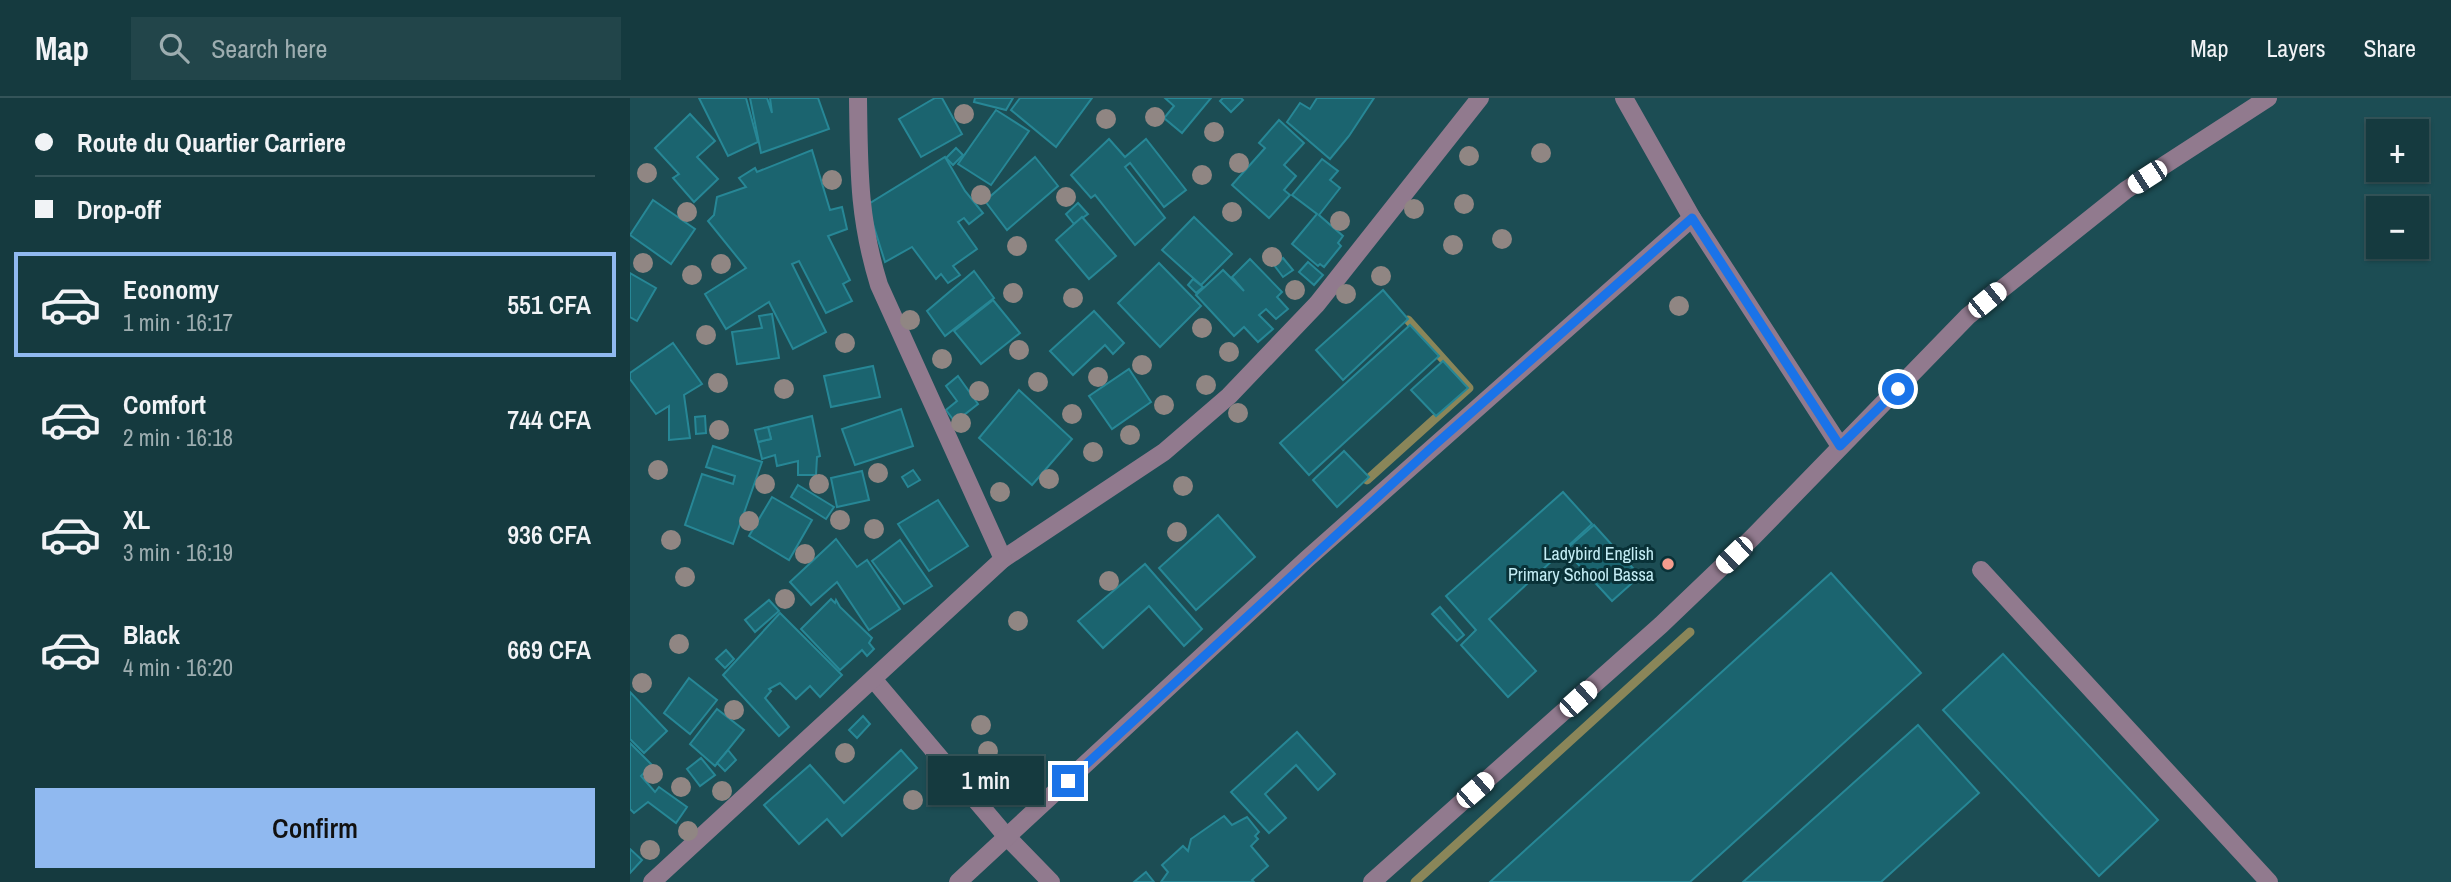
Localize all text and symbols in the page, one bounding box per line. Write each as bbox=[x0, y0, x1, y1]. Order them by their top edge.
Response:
search box bbox=[131, 17, 621, 80]
text: Map bbox=[35, 26, 89, 70]
icon: search bbox=[155, 29, 193, 67]
text: Search here bbox=[211, 31, 327, 66]
text: Map bbox=[2190, 32, 2228, 64]
text: Layers bbox=[2266, 32, 2325, 64]
text: Share bbox=[2363, 32, 2416, 64]
map controls bbox=[2366, 119, 2429, 259]
button: + bbox=[2366, 119, 2429, 182]
text: Route du Quartier Carriere bbox=[77, 125, 346, 160]
car bbox=[2124, 157, 2171, 197]
text: Drop-off bbox=[77, 192, 161, 227]
button: − bbox=[2366, 196, 2429, 259]
text: Economy bbox=[123, 272, 219, 307]
icon: car bbox=[39, 273, 102, 336]
car bbox=[1965, 279, 2010, 321]
text: 551 CFA bbox=[507, 287, 591, 322]
text: 1 min · 16:17 bbox=[123, 307, 233, 338]
route start bbox=[1882, 373, 1914, 405]
text: Comfort bbox=[123, 387, 206, 422]
icon: car bbox=[39, 388, 102, 451]
text: 744 CFA bbox=[507, 402, 591, 437]
text: 2 min · 16:18 bbox=[123, 422, 233, 453]
text: XL bbox=[123, 502, 150, 537]
icon: car bbox=[39, 503, 102, 566]
text: 936 CFA bbox=[507, 517, 591, 552]
car bbox=[1712, 533, 1757, 577]
text: 3 min · 16:19 bbox=[123, 537, 233, 568]
place label: Ladybird English Primary School Bassa bbox=[1508, 541, 1654, 587]
marker: Ladybird English Primary School Bassa bbox=[1660, 556, 1676, 572]
text: Black bbox=[123, 617, 180, 652]
icon: car bbox=[39, 618, 102, 681]
text: 669 CFA bbox=[507, 632, 591, 667]
text: 4 min · 16:20 bbox=[123, 652, 233, 683]
car bbox=[1556, 677, 1601, 721]
callout: 1 min bbox=[928, 756, 1044, 806]
text: 1 min bbox=[962, 765, 1010, 796]
route end bbox=[1052, 765, 1084, 797]
car bbox=[1453, 768, 1498, 812]
button: Confirm bbox=[35, 788, 595, 868]

